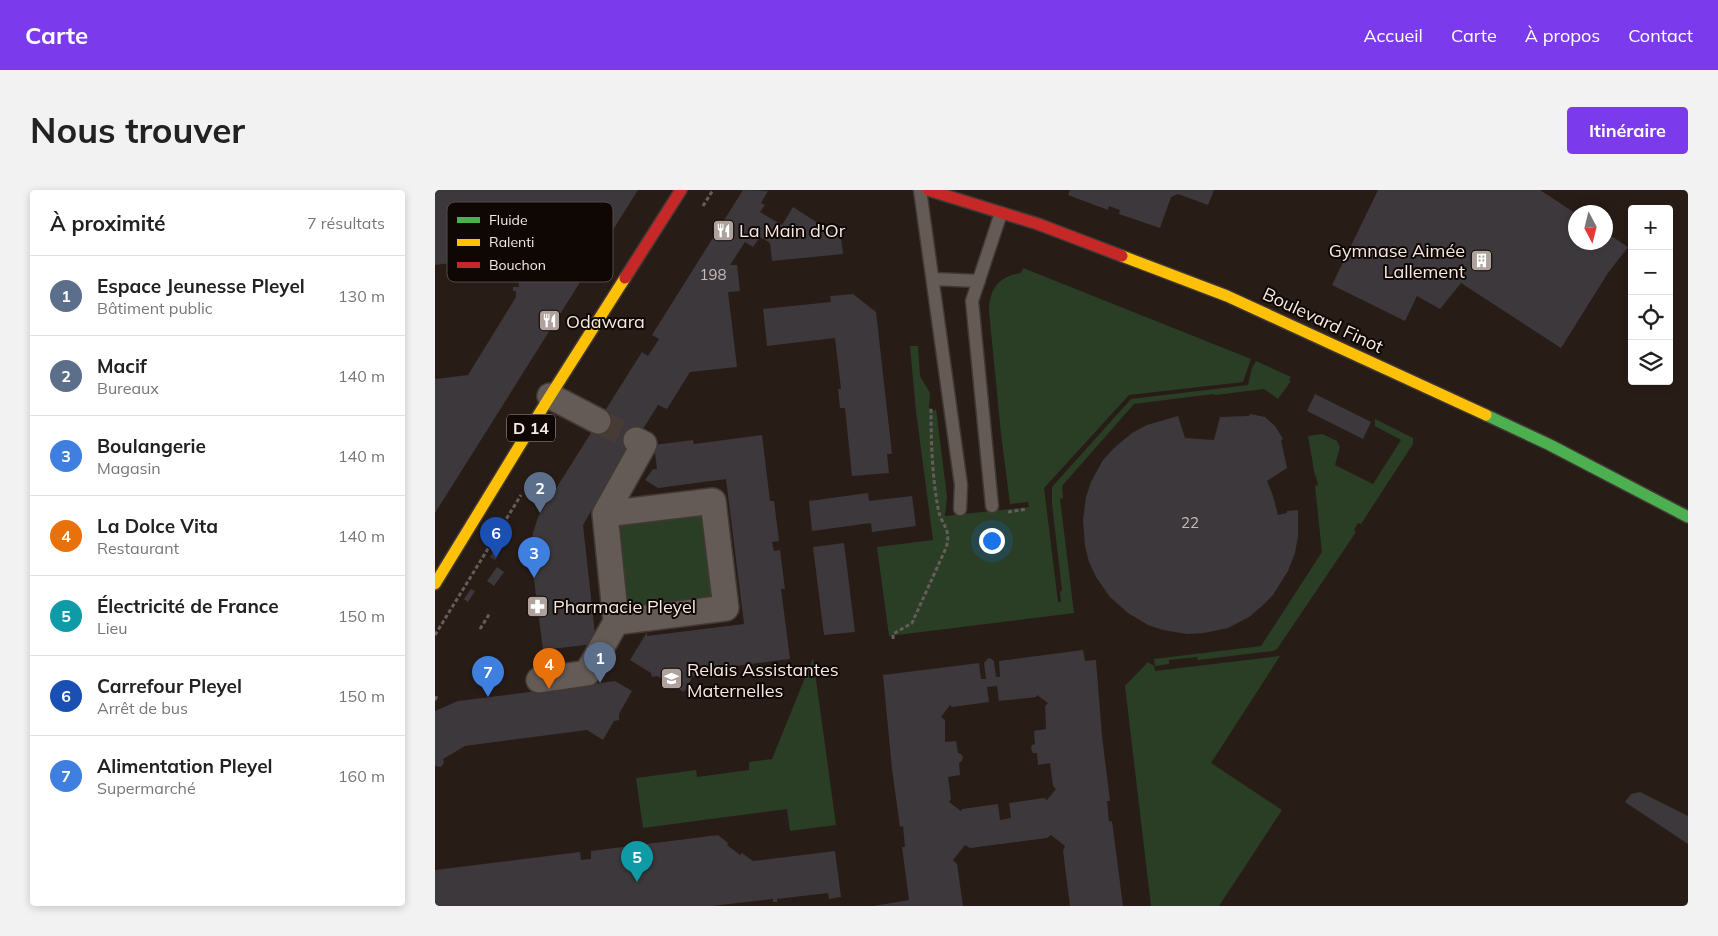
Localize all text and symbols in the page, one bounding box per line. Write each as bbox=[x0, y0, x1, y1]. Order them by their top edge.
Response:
text: Carte bbox=[25, 20, 88, 50]
text: Accueil bbox=[1363, 24, 1423, 47]
text: Carte bbox=[1451, 24, 1497, 47]
text: À propos bbox=[1525, 24, 1600, 47]
text: Contact bbox=[1628, 24, 1693, 47]
button: Itinéraire bbox=[1567, 107, 1688, 154]
text: Nous trouver bbox=[30, 108, 245, 152]
legend bbox=[447, 202, 613, 282]
north arrow bbox=[1568, 205, 1613, 250]
map controls bbox=[1628, 205, 1673, 385]
button: + bbox=[1628, 205, 1673, 250]
text: À proximité bbox=[50, 210, 166, 236]
text: Fluide bbox=[489, 211, 528, 229]
text: 7 résultats bbox=[307, 213, 385, 233]
restaurant icon: La Main d'Or bbox=[711, 218, 735, 242]
place label: La Main d'Or bbox=[739, 219, 846, 242]
text: Ralenti bbox=[489, 233, 534, 251]
place label: Gymnase Aimée Lallement bbox=[1329, 239, 1465, 283]
building icon: Gymnase Aimée Lallement bbox=[1469, 248, 1493, 272]
button: − bbox=[1628, 250, 1673, 295]
text: Bouchon bbox=[489, 256, 546, 274]
house number: 198 bbox=[699, 265, 727, 284]
text: Espace Jeunesse Pleyel bbox=[97, 274, 305, 298]
street label: Boulevard Finot bbox=[1259, 282, 1387, 358]
text: 1 bbox=[61, 286, 71, 306]
text: 130 m bbox=[338, 286, 385, 306]
button: locate bbox=[1628, 295, 1673, 340]
text: Bâtiment public bbox=[97, 298, 213, 318]
restaurant icon: Odawara bbox=[538, 309, 562, 333]
place label: Odawara bbox=[566, 310, 645, 333]
button: layers bbox=[1628, 340, 1673, 385]
text: Macif bbox=[97, 354, 147, 378]
text: 2 bbox=[61, 366, 71, 386]
text: 140 m bbox=[338, 366, 385, 386]
text: Bureaux bbox=[97, 378, 159, 398]
road number: D 14 bbox=[507, 414, 555, 442]
text: Boulangerie bbox=[97, 434, 206, 458]
text: 3 bbox=[61, 446, 71, 466]
text: 140 m bbox=[338, 446, 385, 466]
text: Magasin bbox=[97, 458, 161, 478]
pin: 2 bbox=[524, 472, 556, 513]
house number: 22 bbox=[1181, 513, 1199, 532]
text: La Dolce Vita bbox=[97, 514, 218, 538]
pin: 6 bbox=[480, 517, 512, 558]
text: 4 bbox=[61, 526, 71, 546]
text: 140 m bbox=[338, 526, 385, 546]
your location bbox=[979, 528, 1005, 554]
pin: 3 bbox=[518, 537, 550, 578]
text: Restaurant bbox=[97, 538, 179, 558]
text: Électricité de France bbox=[97, 594, 279, 618]
pharmacy icon: Pharmacie Pleyel bbox=[525, 594, 549, 618]
place label: Pharmacie Pleyel bbox=[553, 595, 696, 618]
text: 5 bbox=[61, 606, 71, 626]
text: 150 m bbox=[338, 606, 385, 626]
text: Lieu bbox=[97, 618, 127, 638]
pin: 1 bbox=[584, 642, 616, 683]
pin: 4 bbox=[533, 648, 565, 689]
pin: 7 bbox=[472, 656, 504, 697]
place label: Relais Assistantes Maternelles bbox=[687, 658, 839, 702]
school or university icon: Relais Assistantes Maternelles bbox=[659, 667, 683, 691]
text: Carrefour Pleyel bbox=[97, 674, 242, 698]
text: 6 bbox=[61, 686, 71, 706]
text: 150 m bbox=[338, 686, 385, 706]
text: Arrêt de bus bbox=[97, 698, 188, 718]
text: Alimentation Pleyel bbox=[97, 754, 273, 778]
text: 7 bbox=[61, 766, 71, 786]
text: 160 m bbox=[338, 766, 385, 786]
text: Supermarché bbox=[97, 778, 196, 798]
pin: 5 bbox=[621, 841, 653, 882]

